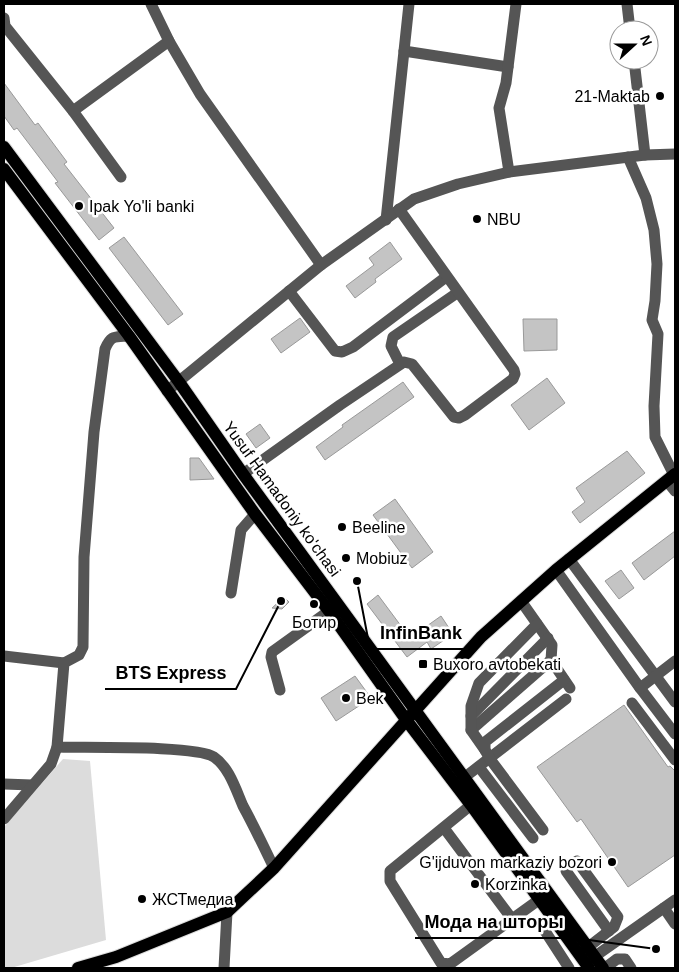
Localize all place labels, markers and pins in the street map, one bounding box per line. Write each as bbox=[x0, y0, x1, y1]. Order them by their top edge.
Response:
place label: 21-Maktab bbox=[574, 88, 650, 105]
marker: 21-Maktab bbox=[654, 90, 666, 102]
place label: Ipak Yo'li banki bbox=[89, 198, 194, 215]
marker: Ipak Yo'li banki bbox=[73, 200, 85, 212]
place label: NBU bbox=[487, 211, 521, 228]
marker: NBU bbox=[471, 213, 483, 225]
place label: Beeline bbox=[352, 519, 405, 536]
marker: Beeline bbox=[336, 521, 348, 533]
place label: Mobiuz bbox=[356, 550, 408, 567]
marker: Mobiuz bbox=[340, 552, 352, 564]
marker: Ботир bbox=[308, 598, 320, 610]
place label: Ботир bbox=[292, 614, 336, 631]
callout: InfinBank bbox=[370, 616, 472, 649]
callout: BTS Express bbox=[105, 656, 236, 689]
place label: Buxoro avtobekati bbox=[433, 656, 561, 673]
marker: Buxoro avtobekati bbox=[417, 658, 429, 670]
place label: Bek bbox=[356, 690, 385, 707]
marker: Bek bbox=[340, 692, 352, 704]
place label: G'ijduvon markaziy bozori bbox=[419, 854, 602, 871]
marker: G'ijduvon markaziy bozori bbox=[606, 856, 618, 868]
place label: Korzinka bbox=[485, 876, 547, 893]
marker: Korzinka bbox=[469, 878, 481, 890]
place label: ЖСТмедиа bbox=[152, 891, 234, 908]
marker: ЖСТмедиа bbox=[136, 893, 148, 905]
callout: Мода на шторы bbox=[415, 905, 574, 938]

